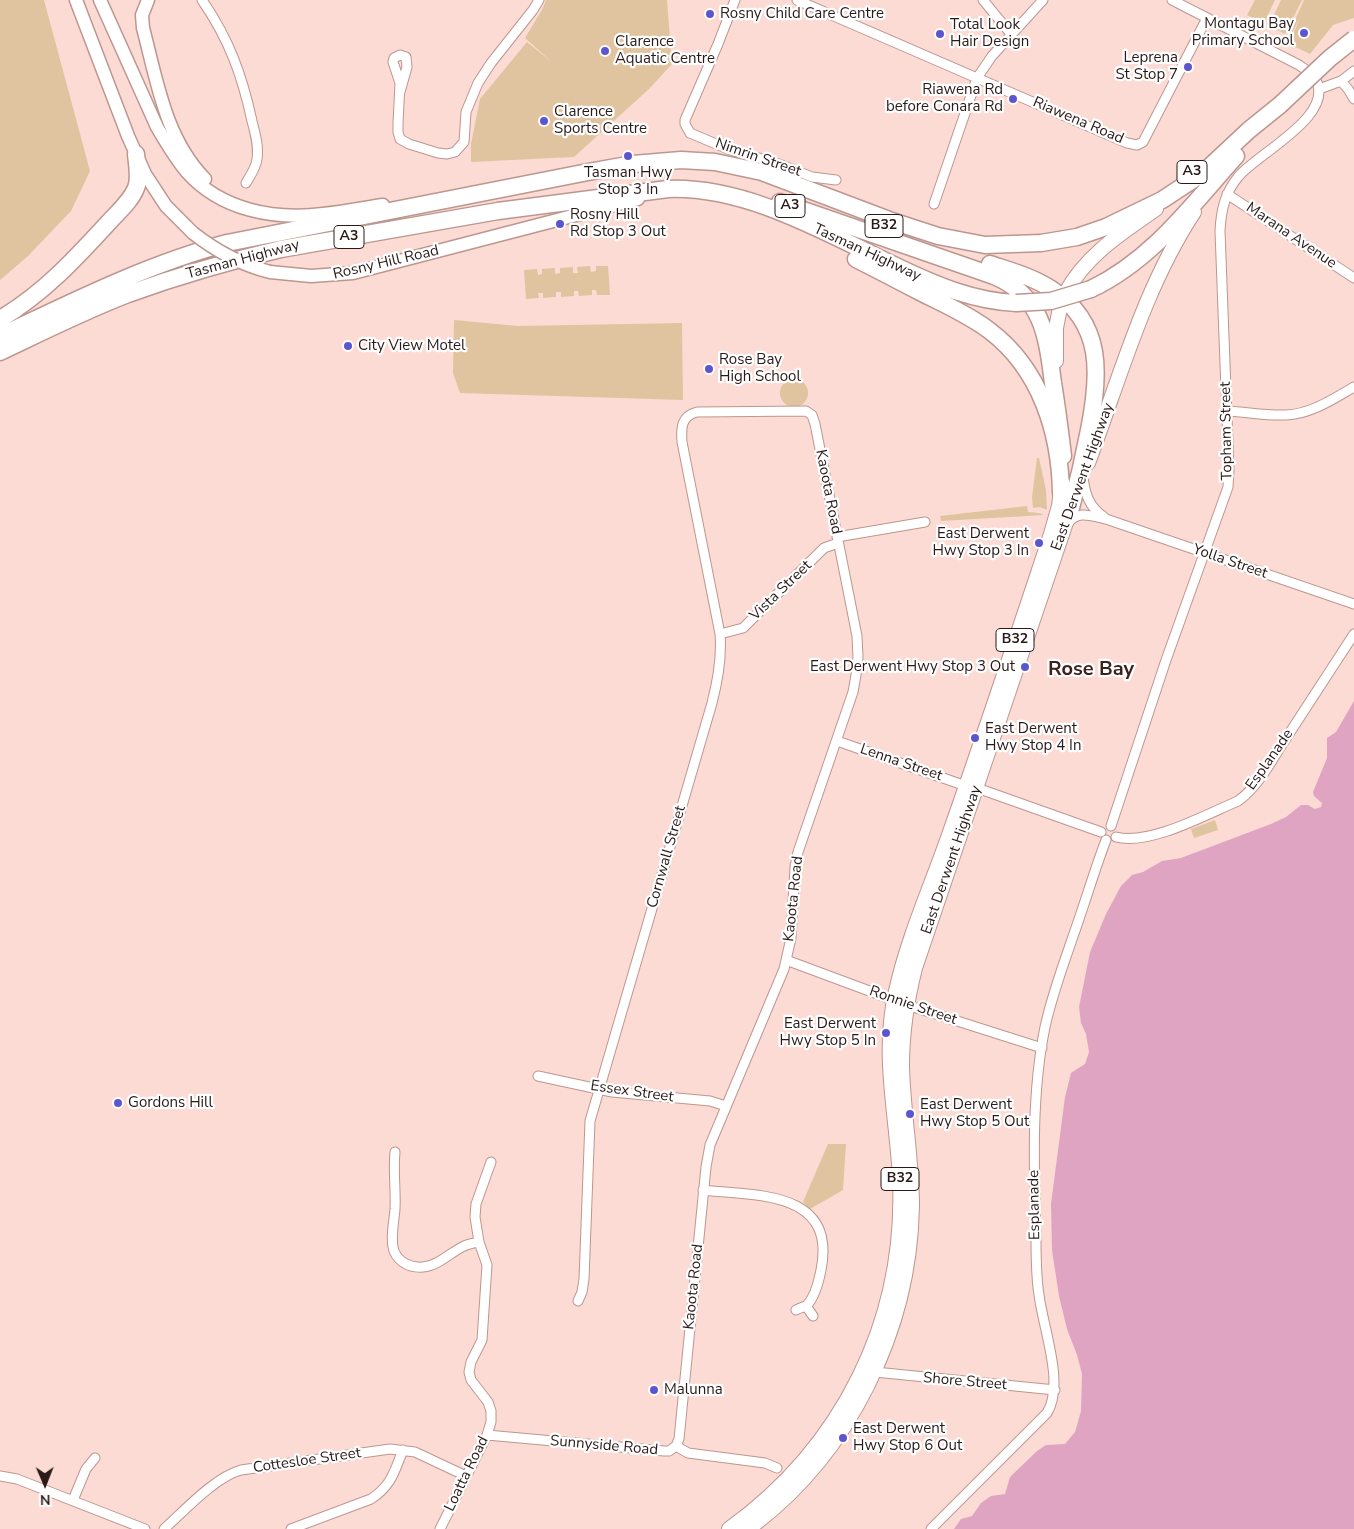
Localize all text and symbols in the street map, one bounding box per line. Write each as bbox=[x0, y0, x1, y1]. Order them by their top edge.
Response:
place label: Rosny Child Care Centre bbox=[720, 5, 884, 23]
marker: Rosny Child Care Centre bbox=[704, 8, 716, 20]
place label: Montagu Bay Primary School bbox=[1192, 15, 1294, 50]
place label: Total Look Hair Design bbox=[950, 16, 1029, 51]
marker: Montagu Bay Primary School bbox=[1298, 27, 1310, 39]
marker: Total Look Hair Design bbox=[934, 28, 946, 40]
place label: Clarence Aquatic Centre bbox=[615, 33, 715, 68]
marker: Clarence Aquatic Centre bbox=[599, 45, 611, 57]
place label: Leprena St Stop 7 bbox=[1115, 49, 1178, 84]
marker: Leprena St Stop 7 bbox=[1182, 61, 1194, 73]
place label: Riawena Rd before Conara Rd bbox=[886, 81, 1003, 116]
marker: Riawena Rd before Conara Rd bbox=[1007, 93, 1019, 105]
street label: Riawena Road bbox=[1030, 94, 1126, 148]
place label: Clarence Sports Centre bbox=[554, 103, 647, 138]
marker: Clarence Sports Centre bbox=[538, 115, 550, 127]
street label: Nimrin Street bbox=[713, 135, 803, 181]
marker: Tasman Hwy Stop 3 In bbox=[622, 150, 634, 162]
road number: A3 bbox=[1177, 160, 1207, 183]
place label: Tasman Hwy Stop 3 In bbox=[584, 164, 672, 199]
road number: A3 bbox=[775, 195, 805, 218]
street label: Marana Avenue bbox=[1242, 199, 1340, 273]
place label: Rosny Hill Rd Stop 3 Out bbox=[570, 206, 666, 241]
road number: B32 bbox=[865, 215, 903, 238]
marker: Rosny Hill Rd Stop 3 Out bbox=[554, 218, 566, 230]
street label: Tasman Highway bbox=[810, 220, 924, 286]
road number: A3 bbox=[334, 226, 364, 248]
street label: Tasman Highway bbox=[184, 236, 302, 284]
street label: Rosny Hill Road bbox=[331, 242, 441, 284]
place label: City View Motel bbox=[358, 337, 465, 355]
marker: City View Motel bbox=[342, 340, 354, 352]
place label: Rose Bay High School bbox=[719, 351, 801, 386]
marker: Rose Bay High School bbox=[703, 363, 715, 375]
street label: Topham Street bbox=[1217, 381, 1237, 481]
street label: East Derwent Highway bbox=[1048, 401, 1118, 553]
street label: Kaoota Road bbox=[811, 448, 845, 536]
place label: East Derwent Hwy Stop 3 In bbox=[933, 525, 1029, 560]
marker: East Derwent Hwy Stop 3 In bbox=[1033, 537, 1045, 549]
street label: Yolla Street bbox=[1190, 541, 1270, 583]
street label: Vista Street bbox=[746, 557, 816, 625]
road number: B32 bbox=[996, 628, 1034, 652]
place label: East Derwent Hwy Stop 3 Out bbox=[810, 658, 1015, 676]
district label: Rose Bay bbox=[1048, 658, 1134, 682]
marker: East Derwent Hwy Stop 3 Out bbox=[1019, 661, 1031, 673]
place label: East Derwent Hwy Stop 4 In bbox=[985, 720, 1081, 755]
street label: Esplanade bbox=[1243, 726, 1297, 794]
marker: East Derwent Hwy Stop 4 In bbox=[969, 732, 981, 744]
street label: Lenna Street bbox=[857, 741, 945, 785]
street label: East Derwent Highway bbox=[918, 783, 986, 937]
street label: Cornwall Street bbox=[644, 804, 690, 910]
street label: Kaoota Road bbox=[781, 855, 807, 943]
street label: Ronnie Street bbox=[867, 983, 959, 1029]
place label: East Derwent Hwy Stop 5 In bbox=[780, 1015, 876, 1050]
marker: East Derwent Hwy Stop 5 In bbox=[880, 1027, 892, 1039]
street label: Essex Street bbox=[589, 1077, 675, 1107]
place label: Gordons Hill bbox=[128, 1094, 213, 1112]
place label: East Derwent Hwy Stop 5 Out bbox=[920, 1096, 1029, 1131]
marker: Gordons Hill bbox=[112, 1097, 124, 1109]
marker: East Derwent Hwy Stop 5 Out bbox=[904, 1108, 916, 1120]
road number: B32 bbox=[881, 1168, 919, 1190]
street label: Esplanade bbox=[1025, 1170, 1045, 1240]
street label: Kaoota Road bbox=[681, 1243, 707, 1331]
street label: Shore Street bbox=[922, 1369, 1008, 1395]
place label: Malunna bbox=[664, 1381, 723, 1399]
marker: Malunna bbox=[648, 1384, 660, 1396]
place label: East Derwent Hwy Stop 6 Out bbox=[853, 1420, 962, 1455]
street label: Sunnyside Road bbox=[549, 1432, 659, 1460]
marker: East Derwent Hwy Stop 6 Out bbox=[837, 1432, 849, 1444]
street label: Loatta Road bbox=[441, 1433, 493, 1515]
street label: Cottesloe Street bbox=[252, 1445, 362, 1477]
north arrow bbox=[20, 1459, 70, 1509]
text: N bbox=[40, 1490, 51, 1509]

